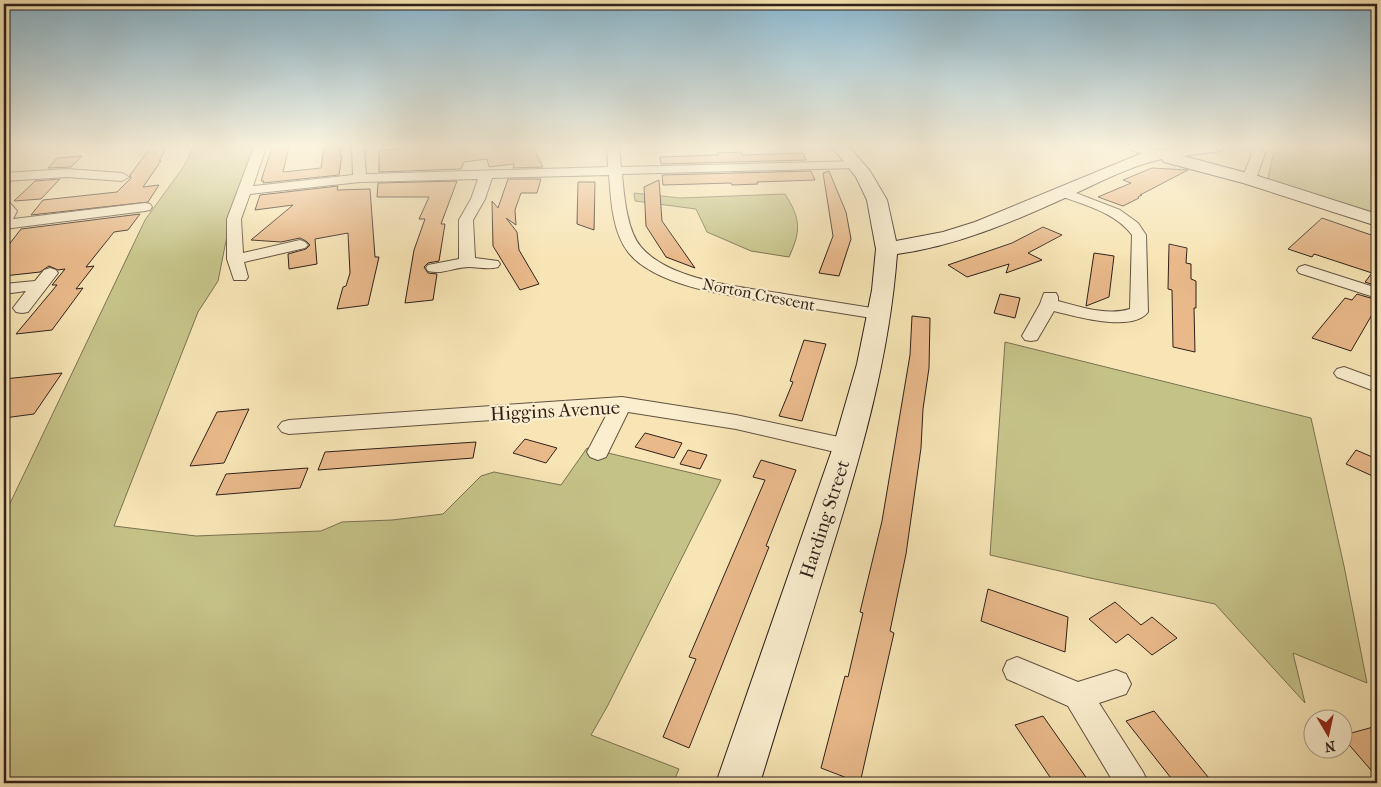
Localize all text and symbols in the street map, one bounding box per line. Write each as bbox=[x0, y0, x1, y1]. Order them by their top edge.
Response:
street label: Norton Crescent bbox=[701, 274, 817, 315]
street label: Higgins Avenue bbox=[490, 397, 621, 425]
street label: Harding Street bbox=[795, 457, 854, 581]
north arrow bbox=[1304, 710, 1354, 760]
text: N bbox=[1323, 737, 1337, 756]

